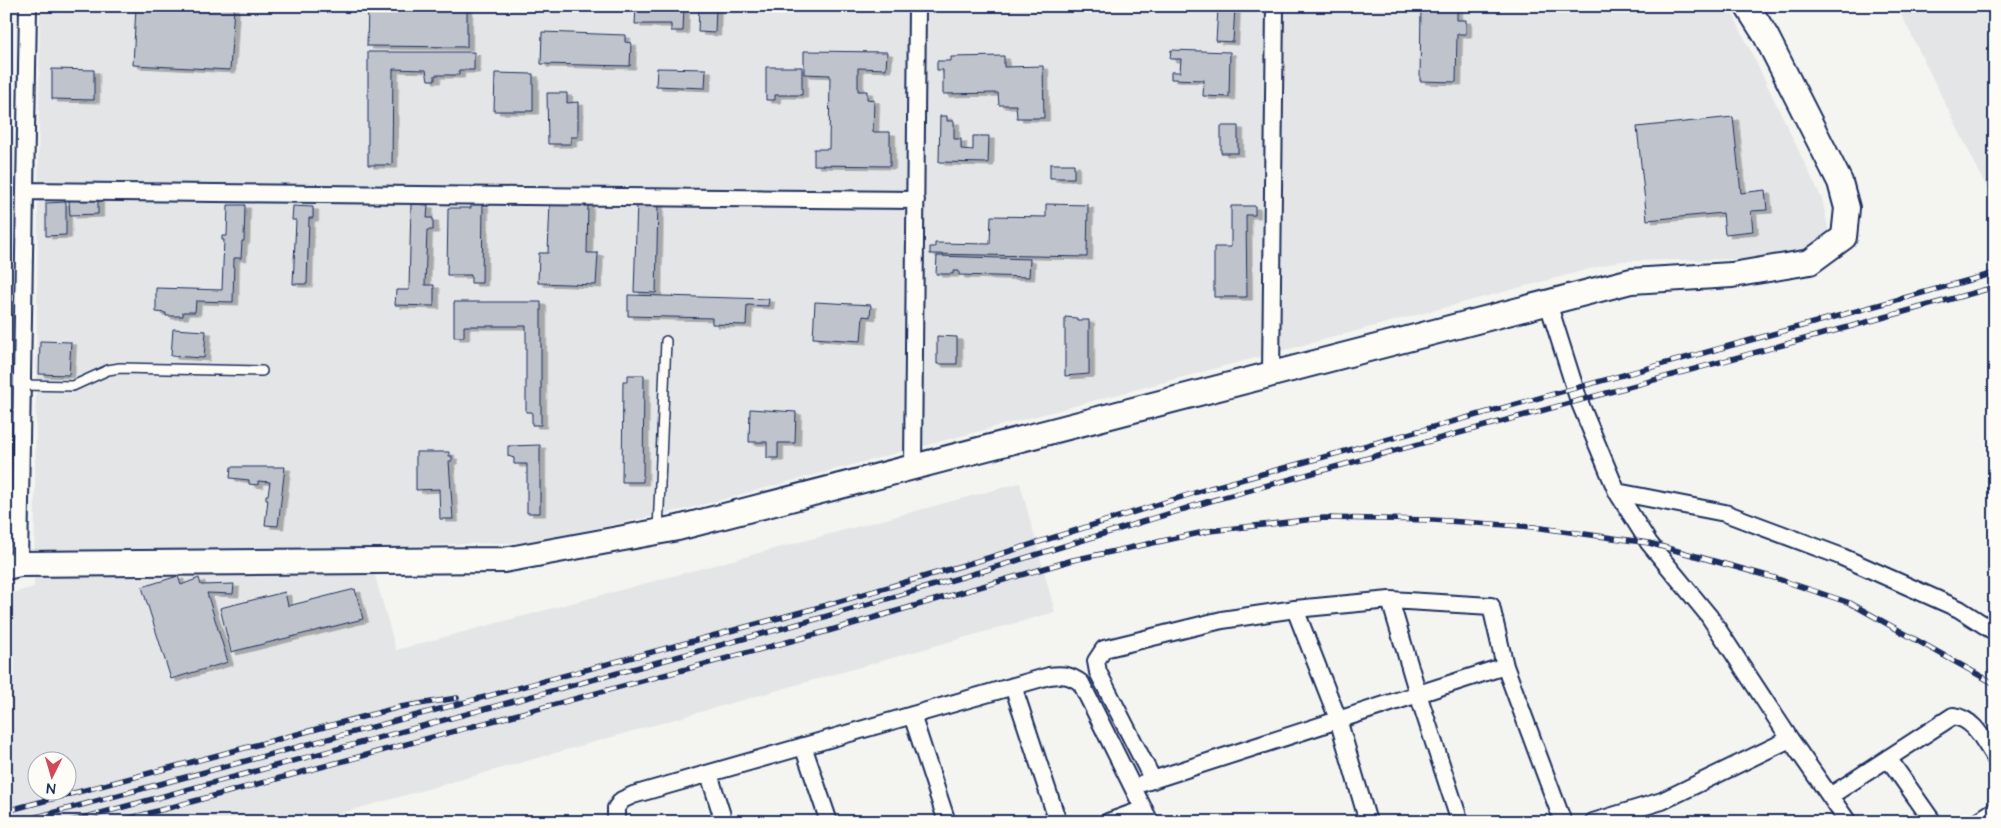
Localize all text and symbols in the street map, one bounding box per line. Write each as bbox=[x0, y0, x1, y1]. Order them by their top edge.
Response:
north arrow bbox=[28, 750, 78, 800]
text: N bbox=[45, 778, 56, 798]

